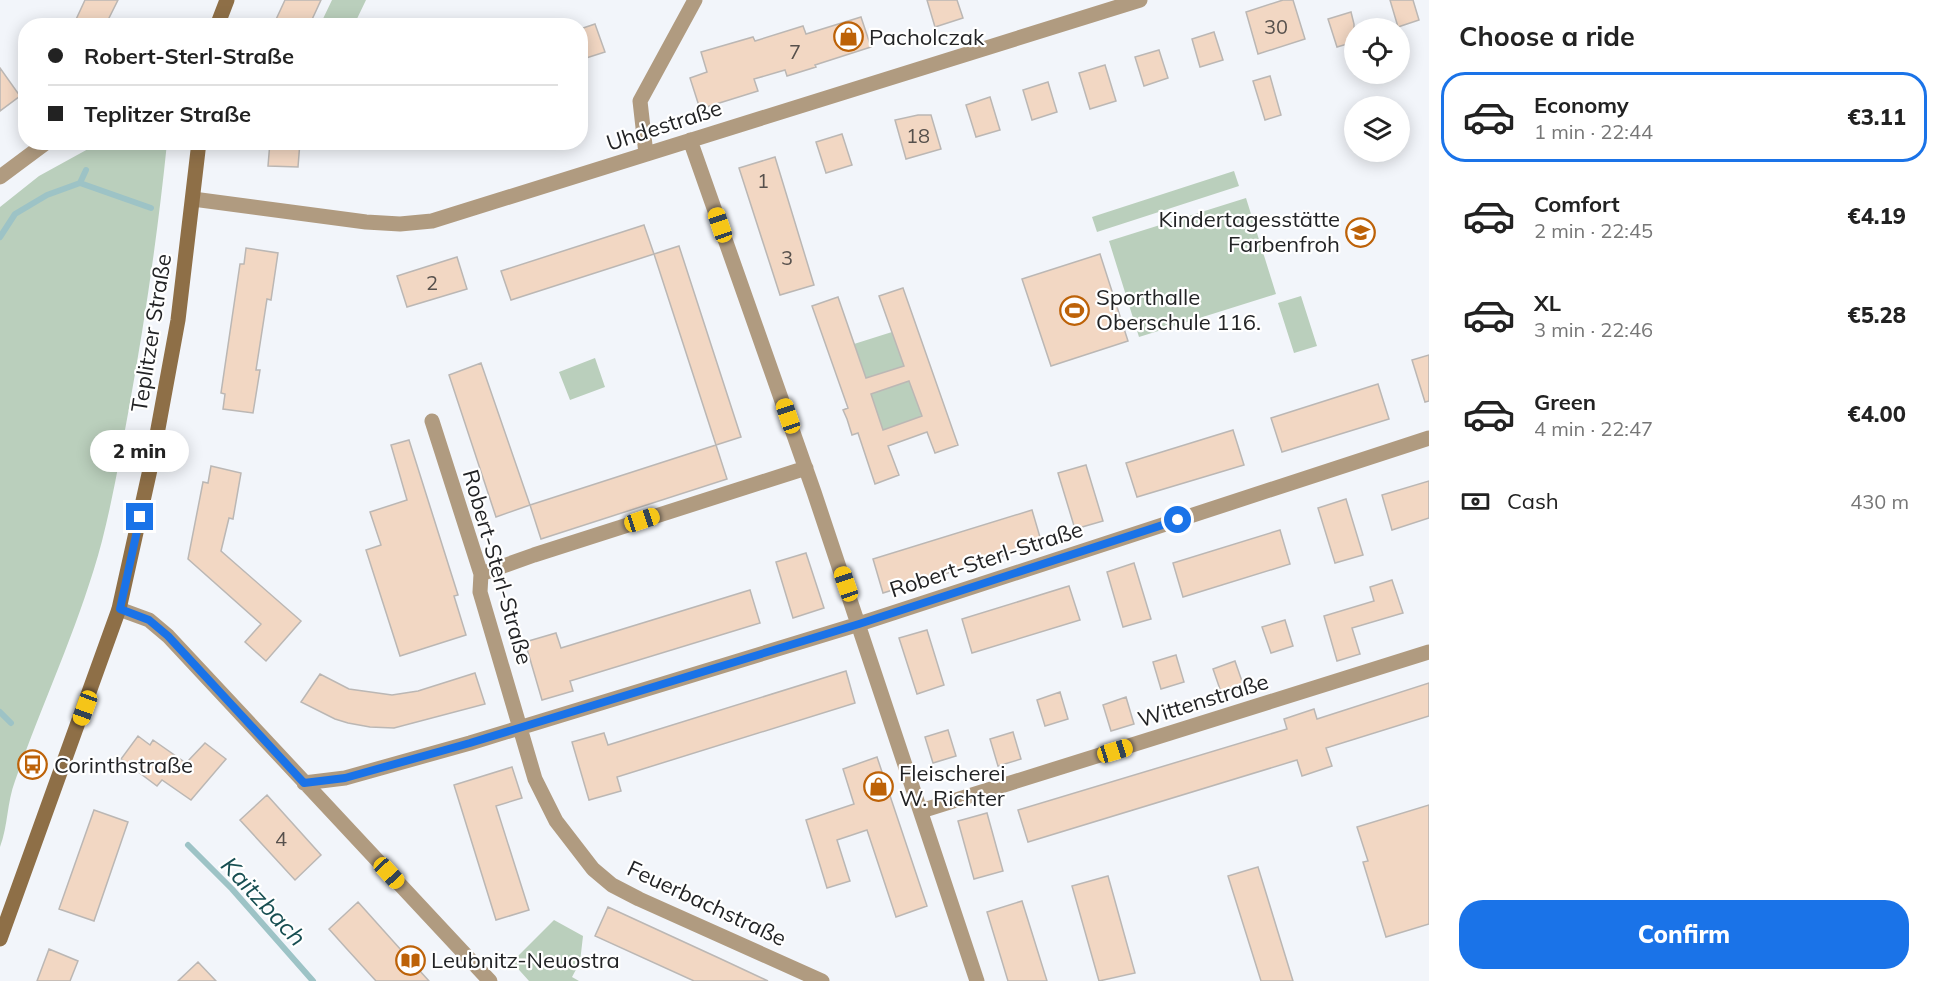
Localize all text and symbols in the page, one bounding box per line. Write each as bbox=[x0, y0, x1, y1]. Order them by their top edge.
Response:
house number: 30 bbox=[1264, 14, 1288, 39]
map controls bbox=[1344, 18, 1410, 162]
button: locate bbox=[1344, 18, 1410, 84]
text: Choose a ride bbox=[1459, 19, 1635, 53]
shop icon: Pacholczak bbox=[832, 21, 864, 53]
place label: Pacholczak bbox=[869, 23, 985, 51]
house number: 7 bbox=[789, 39, 801, 64]
text: Robert-Sterl-Straße bbox=[84, 42, 294, 70]
icon: car bbox=[1462, 90, 1516, 144]
text: Economy bbox=[1534, 91, 1629, 119]
street label: Uhdestraße bbox=[603, 93, 725, 157]
button: layers bbox=[1344, 96, 1410, 162]
text: Teplitzer Straße bbox=[84, 100, 251, 128]
text: €3.11 bbox=[1847, 103, 1906, 131]
text: 1 min · 22:44 bbox=[1534, 119, 1653, 144]
house number: 18 bbox=[906, 123, 930, 148]
house number: 1 bbox=[757, 168, 769, 193]
icon: car bbox=[1462, 189, 1516, 243]
text: Comfort bbox=[1534, 190, 1620, 218]
text: €4.19 bbox=[1847, 202, 1906, 230]
car bbox=[706, 205, 734, 245]
place label: Kindertagesstätte Farbenfroh bbox=[1158, 205, 1340, 258]
school or university icon: Kindertagesstätte Farbenfroh bbox=[1345, 216, 1377, 248]
text: 2 min · 22:45 bbox=[1534, 218, 1653, 243]
house number: 3 bbox=[781, 245, 793, 270]
street label: Teplitzer Straße bbox=[125, 252, 177, 414]
house number: 2 bbox=[426, 270, 438, 295]
place label: Sporthalle Oberschule 116. bbox=[1096, 283, 1261, 336]
icon: car bbox=[1462, 288, 1516, 342]
text: XL bbox=[1534, 289, 1561, 317]
sports icon: Sporthalle Oberschule 116. bbox=[1059, 294, 1091, 326]
text: €5.28 bbox=[1847, 301, 1906, 329]
text: 3 min · 22:46 bbox=[1534, 317, 1653, 342]
icon: car bbox=[1462, 387, 1516, 441]
text: Green bbox=[1534, 388, 1596, 416]
car bbox=[774, 396, 802, 436]
text: €4.00 bbox=[1847, 400, 1906, 428]
text: 4 min · 22:47 bbox=[1534, 416, 1653, 441]
callout: 2 min bbox=[90, 430, 190, 472]
text: 2 min bbox=[113, 438, 166, 463]
street label: Robert-Sterl-Straße bbox=[457, 466, 539, 668]
icon: cash bbox=[1459, 485, 1492, 518]
text: Cash bbox=[1507, 487, 1559, 515]
text: 430 m bbox=[1850, 489, 1909, 514]
route end bbox=[126, 503, 153, 530]
car bbox=[622, 506, 662, 534]
route start bbox=[1164, 506, 1191, 533]
street label: Robert-Sterl-Straße bbox=[886, 515, 1086, 603]
car bbox=[832, 564, 860, 604]
street label: Wittenstraße bbox=[1134, 667, 1272, 733]
car bbox=[70, 688, 100, 728]
car bbox=[1095, 737, 1135, 765]
bus stop icon: Corinthstraße bbox=[17, 749, 49, 781]
place label: Corinthstraße bbox=[54, 751, 193, 779]
place label: Fleischerei W. Richter bbox=[899, 759, 1006, 812]
shop icon: Fleischerei W. Richter bbox=[862, 770, 894, 802]
house number: 4 bbox=[275, 826, 287, 851]
water label: Kaitzbach bbox=[215, 850, 313, 952]
car bbox=[370, 854, 408, 892]
street label: Feuerbachstraße bbox=[623, 854, 791, 952]
button: Confirm bbox=[1459, 900, 1909, 969]
library icon: Leubnitz-Neuostra bbox=[394, 944, 426, 976]
place label: Leubnitz-Neuostra bbox=[431, 946, 620, 974]

